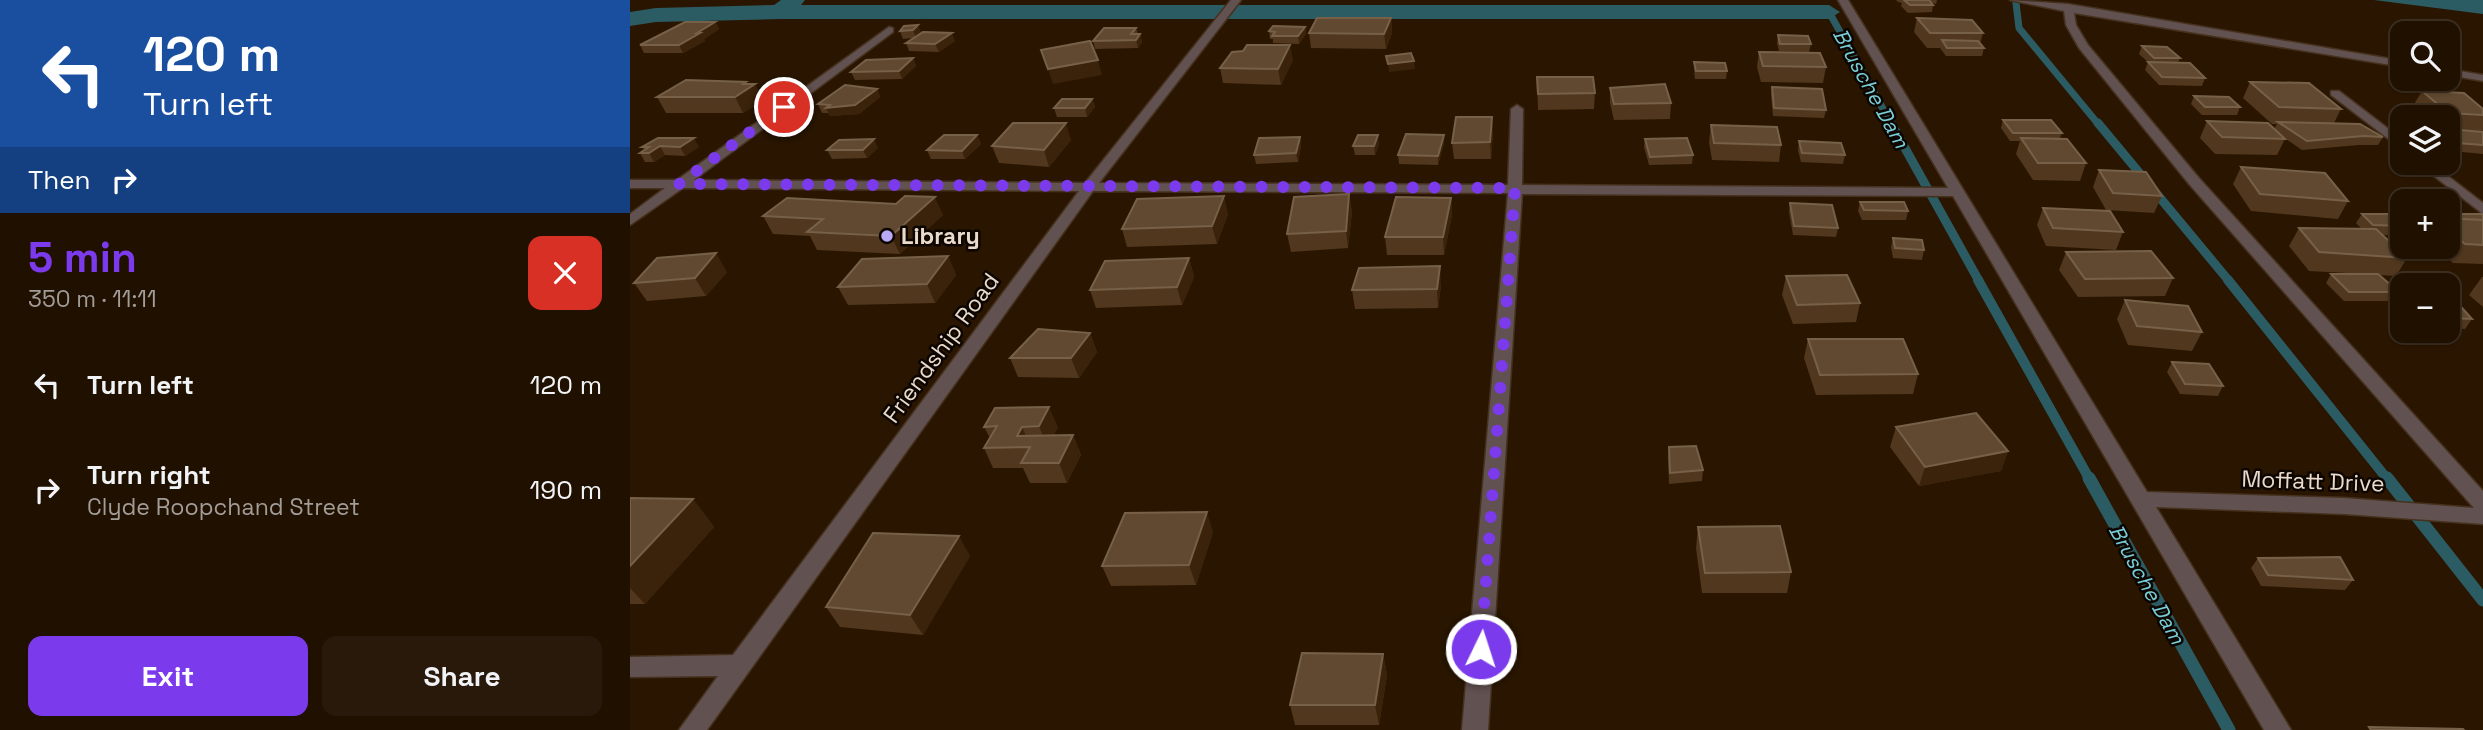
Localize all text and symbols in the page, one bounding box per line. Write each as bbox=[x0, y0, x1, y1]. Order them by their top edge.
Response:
map controls bbox=[2390, 21, 2460, 343]
button: search bbox=[2390, 21, 2460, 91]
text: 120 m bbox=[143, 23, 280, 85]
water label: Brusche Dam bbox=[1827, 23, 1916, 154]
icon: left bbox=[28, 28, 119, 119]
pin bbox=[754, 77, 814, 137]
text: Turn left bbox=[143, 84, 273, 124]
icon: arrive bbox=[765, 88, 803, 126]
button: layers bbox=[2390, 105, 2460, 175]
icon: right bbox=[105, 161, 143, 199]
text: Then bbox=[28, 163, 91, 197]
button: + bbox=[2390, 189, 2460, 259]
place label: Library bbox=[901, 221, 980, 251]
marker: Library bbox=[879, 228, 895, 244]
text: 5 min bbox=[28, 231, 137, 284]
button: close bbox=[528, 236, 602, 310]
street label: Friendship Road bbox=[876, 267, 1006, 429]
button: − bbox=[2390, 273, 2460, 343]
text: 350 m · 11:11 bbox=[28, 284, 157, 314]
icon: left bbox=[28, 366, 66, 404]
text: Turn left bbox=[87, 368, 194, 402]
text: 120 m bbox=[530, 368, 602, 402]
text: Turn right bbox=[87, 458, 211, 492]
street label: Moffatt Drive bbox=[2241, 464, 2385, 498]
icon: right bbox=[28, 471, 66, 509]
text: 190 m bbox=[530, 473, 602, 507]
text: Clyde Roopchand Street bbox=[87, 492, 360, 522]
water label: Brusche Dam bbox=[2103, 519, 2192, 650]
position arrow bbox=[1444, 612, 1518, 686]
button: Exit bbox=[28, 636, 308, 716]
button: Share bbox=[322, 636, 602, 716]

